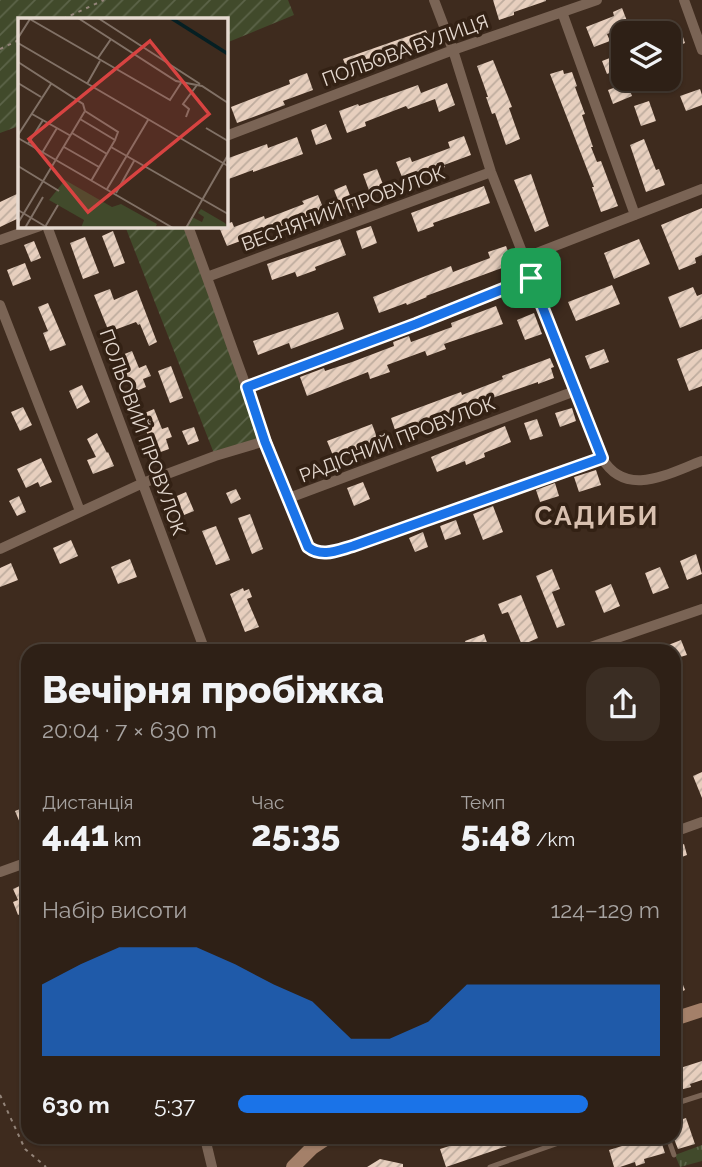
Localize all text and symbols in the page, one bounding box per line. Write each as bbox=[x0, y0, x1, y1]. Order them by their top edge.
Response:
street label: ПОЛЬОВА ВУЛИЦЯ bbox=[319, 10, 491, 90]
inset map bbox=[18, 18, 228, 228]
map controls bbox=[611, 21, 681, 91]
button: layers bbox=[611, 21, 681, 91]
street label: ВЕСНЯНИЙ ПРОВУЛОК bbox=[238, 161, 448, 255]
pin bbox=[501, 248, 561, 308]
icon: arrive bbox=[512, 259, 550, 297]
street label: ПОЛЬОВИЙ ПРОВУЛОК bbox=[95, 326, 191, 538]
street label: РАДІСНИЙ ПРОВУЛОК bbox=[296, 392, 498, 486]
district label: САДИБИ bbox=[535, 501, 659, 531]
text: Вечірня пробіжка bbox=[42, 667, 384, 712]
button: share bbox=[586, 667, 660, 741]
text: 20:04 · 7 × 630 m bbox=[42, 716, 217, 743]
text: Дистанція bbox=[42, 791, 133, 813]
text: Час bbox=[251, 791, 284, 813]
text: Темп bbox=[461, 791, 505, 813]
text: 4.41 bbox=[42, 813, 109, 854]
text: 25:35 bbox=[251, 813, 340, 854]
text: 5:48 bbox=[461, 813, 531, 854]
text: km bbox=[109, 828, 141, 850]
text: /km bbox=[531, 828, 575, 850]
text: Набір висоти bbox=[42, 896, 187, 923]
text: 124–129 m bbox=[550, 896, 660, 923]
text: 630 m bbox=[42, 1091, 110, 1118]
text: 5:37 bbox=[154, 1091, 195, 1118]

